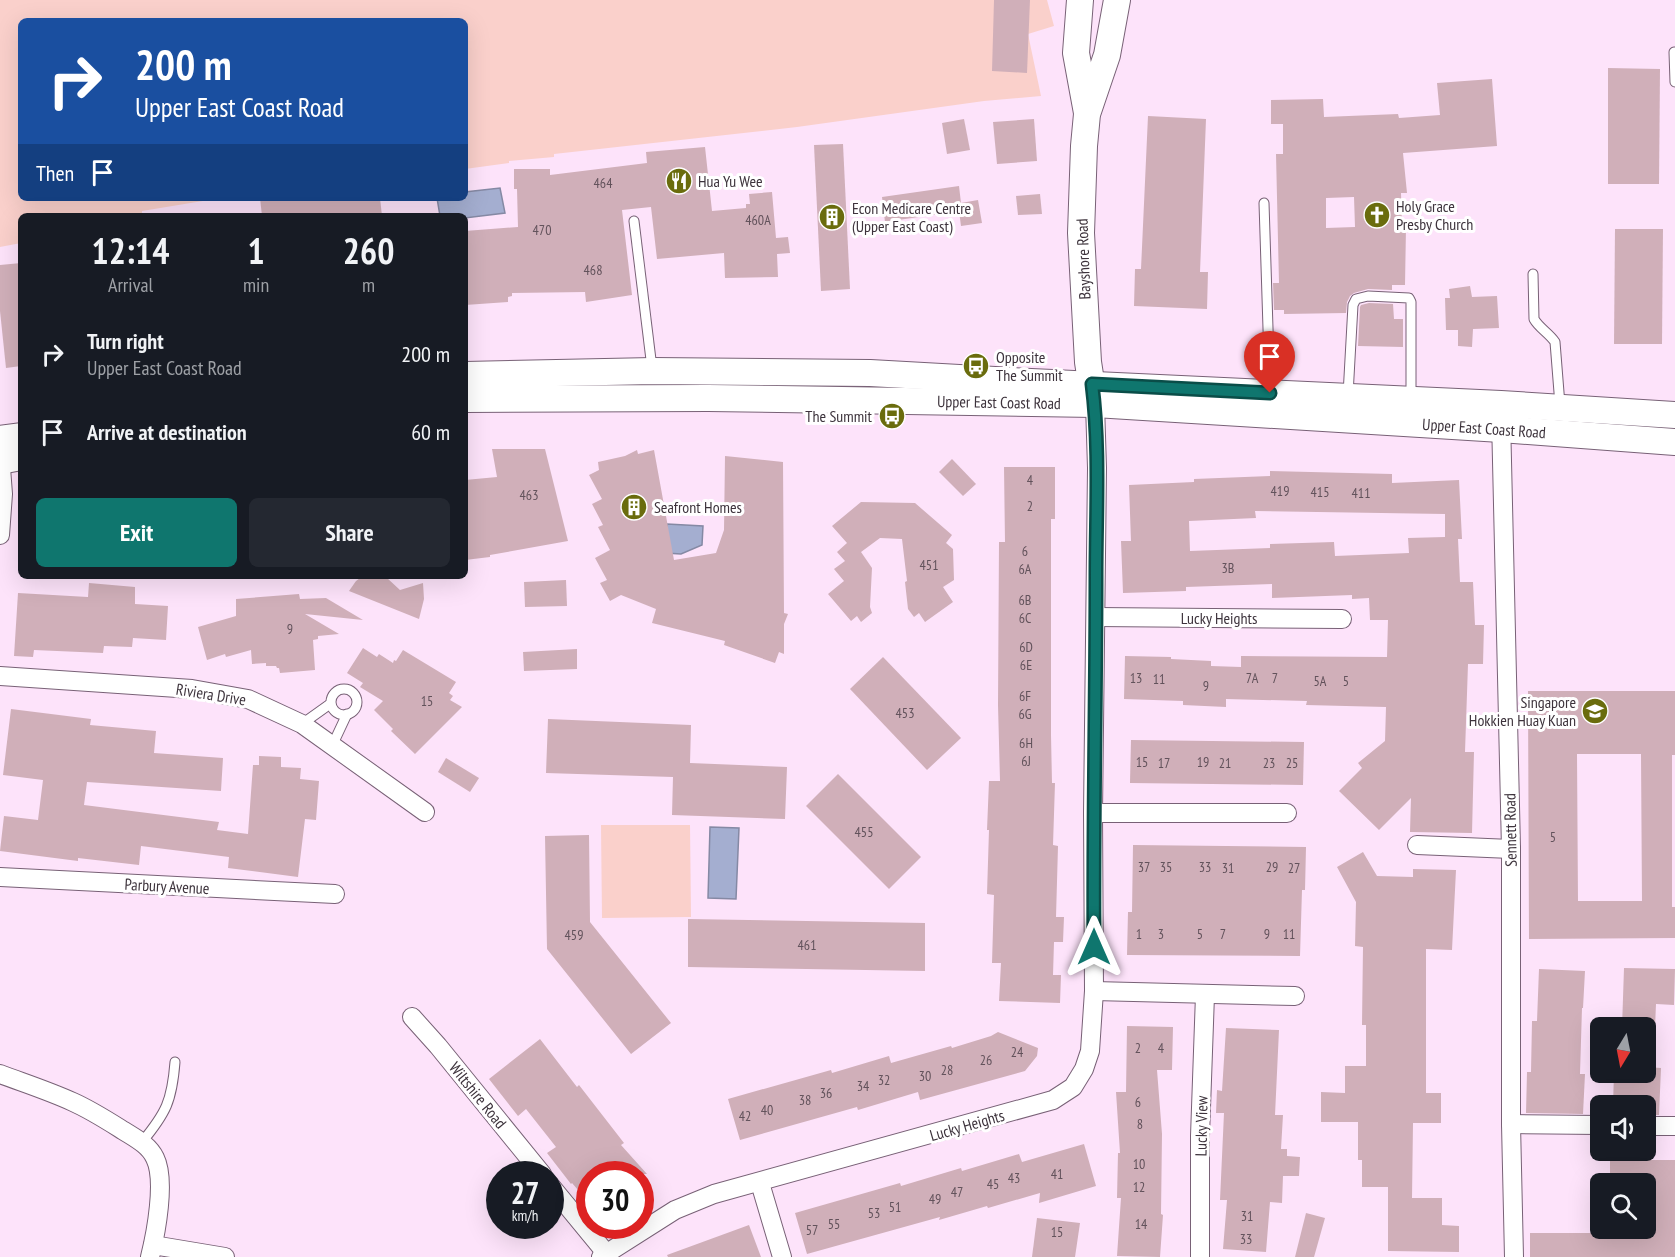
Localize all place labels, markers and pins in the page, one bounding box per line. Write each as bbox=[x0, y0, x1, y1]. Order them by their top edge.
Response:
restaurant icon: Hua Yu Wee bbox=[664, 166, 694, 196]
place label: Hua Yu Wee bbox=[698, 171, 763, 191]
place label: Holy Grace Presby Church bbox=[1396, 196, 1473, 234]
place label: Econ Medicare Centre (Upper East Coast) bbox=[852, 198, 971, 236]
church icon: Holy Grace Presby Church bbox=[1362, 200, 1392, 230]
building icon: Econ Medicare Centre (Upper East Coast) bbox=[817, 202, 847, 232]
pin bbox=[1244, 331, 1295, 393]
place label: Opposite The Summit bbox=[996, 347, 1063, 385]
bus stop icon: Opposite The Summit bbox=[961, 351, 991, 381]
bus stop icon: The Summit bbox=[877, 401, 907, 431]
place label: The Summit bbox=[805, 406, 873, 426]
building icon: Seafront Homes bbox=[619, 492, 649, 522]
place label: Seafront Homes bbox=[654, 497, 742, 517]
place label: Singapore Hokkien Huay Kuan bbox=[1469, 692, 1576, 730]
school or university icon: Singapore Hokkien Huay Kuan bbox=[1580, 696, 1610, 726]

